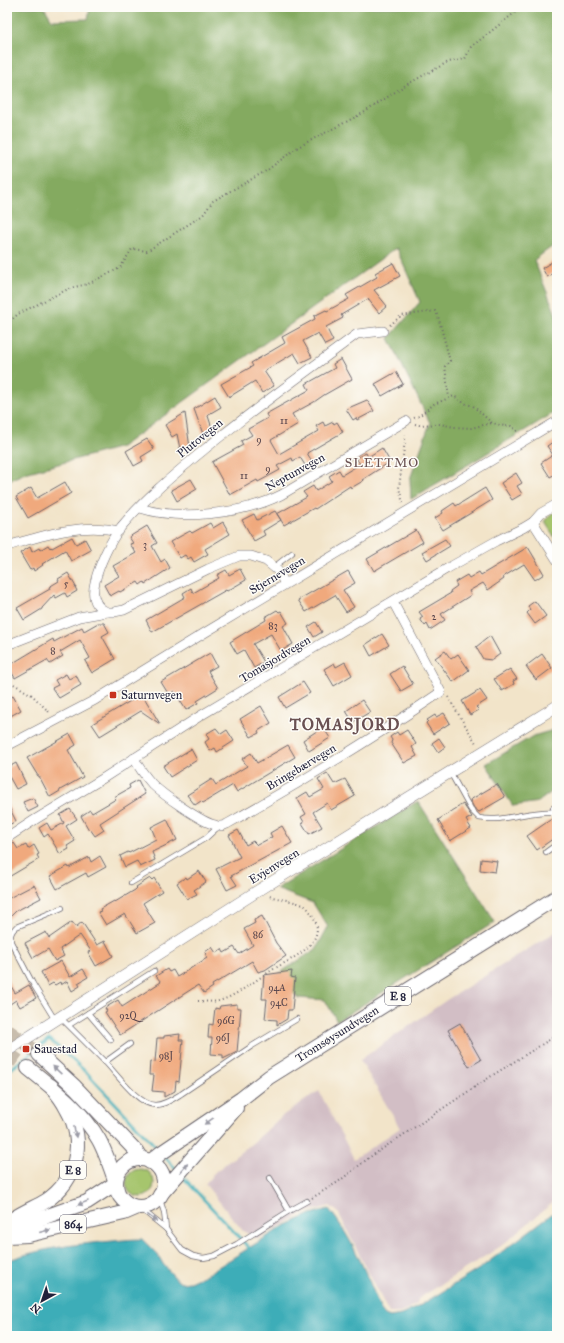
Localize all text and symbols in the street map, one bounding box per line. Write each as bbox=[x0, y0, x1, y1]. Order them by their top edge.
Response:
street label: Plutovegen bbox=[174, 415, 227, 461]
house number: 11 bbox=[280, 415, 288, 427]
house number: 9 bbox=[256, 434, 262, 446]
street label: Neptunvegen bbox=[263, 450, 328, 495]
district label: SLETTMO bbox=[345, 455, 419, 471]
house number: 9 bbox=[265, 463, 271, 475]
house number: 11 bbox=[240, 470, 248, 482]
house number: 3 bbox=[143, 539, 147, 551]
street label: Stjernevegen bbox=[247, 553, 308, 598]
house number: 5 bbox=[64, 578, 69, 590]
house number: 2 bbox=[432, 611, 437, 623]
house number: 83 bbox=[268, 620, 278, 632]
street label: Tomasjordvegen bbox=[237, 632, 314, 686]
house number: 8 bbox=[50, 645, 56, 657]
place label: Saturnvegen bbox=[121, 688, 183, 703]
marker: Saturnvegen bbox=[108, 690, 118, 700]
district label: TOMASJORD bbox=[289, 715, 400, 735]
street label: Bringebærvegen bbox=[264, 740, 339, 794]
street label: Evjenvegen bbox=[247, 845, 302, 888]
house number: 86 bbox=[253, 929, 264, 941]
house number: 94A bbox=[268, 982, 286, 994]
road number: E 8 bbox=[385, 987, 411, 1005]
house number: 94C bbox=[270, 997, 288, 1009]
street label: Tromsøysundvegen bbox=[293, 1002, 382, 1066]
house number: 92Q bbox=[119, 1010, 144, 1022]
house number: 96G bbox=[217, 1015, 235, 1027]
house number: 96J bbox=[216, 1032, 230, 1045]
place label: Sauestad bbox=[34, 1042, 77, 1056]
marker: Sauestad bbox=[21, 1044, 31, 1054]
house number: 98J bbox=[159, 1050, 173, 1063]
one-way arrow bbox=[52, 1065, 62, 1075]
one-way arrow bbox=[204, 1117, 214, 1125]
one-way arrow bbox=[73, 1126, 79, 1139]
road number: E 8 bbox=[60, 1161, 86, 1179]
one-way arrow bbox=[180, 1162, 189, 1173]
one-way arrow bbox=[76, 1201, 88, 1207]
one-way arrow bbox=[146, 1213, 157, 1222]
road number: 864 bbox=[60, 1215, 86, 1233]
one-way arrow bbox=[39, 1227, 51, 1233]
north arrow bbox=[22, 1281, 62, 1321]
text: N bbox=[28, 1300, 44, 1316]

